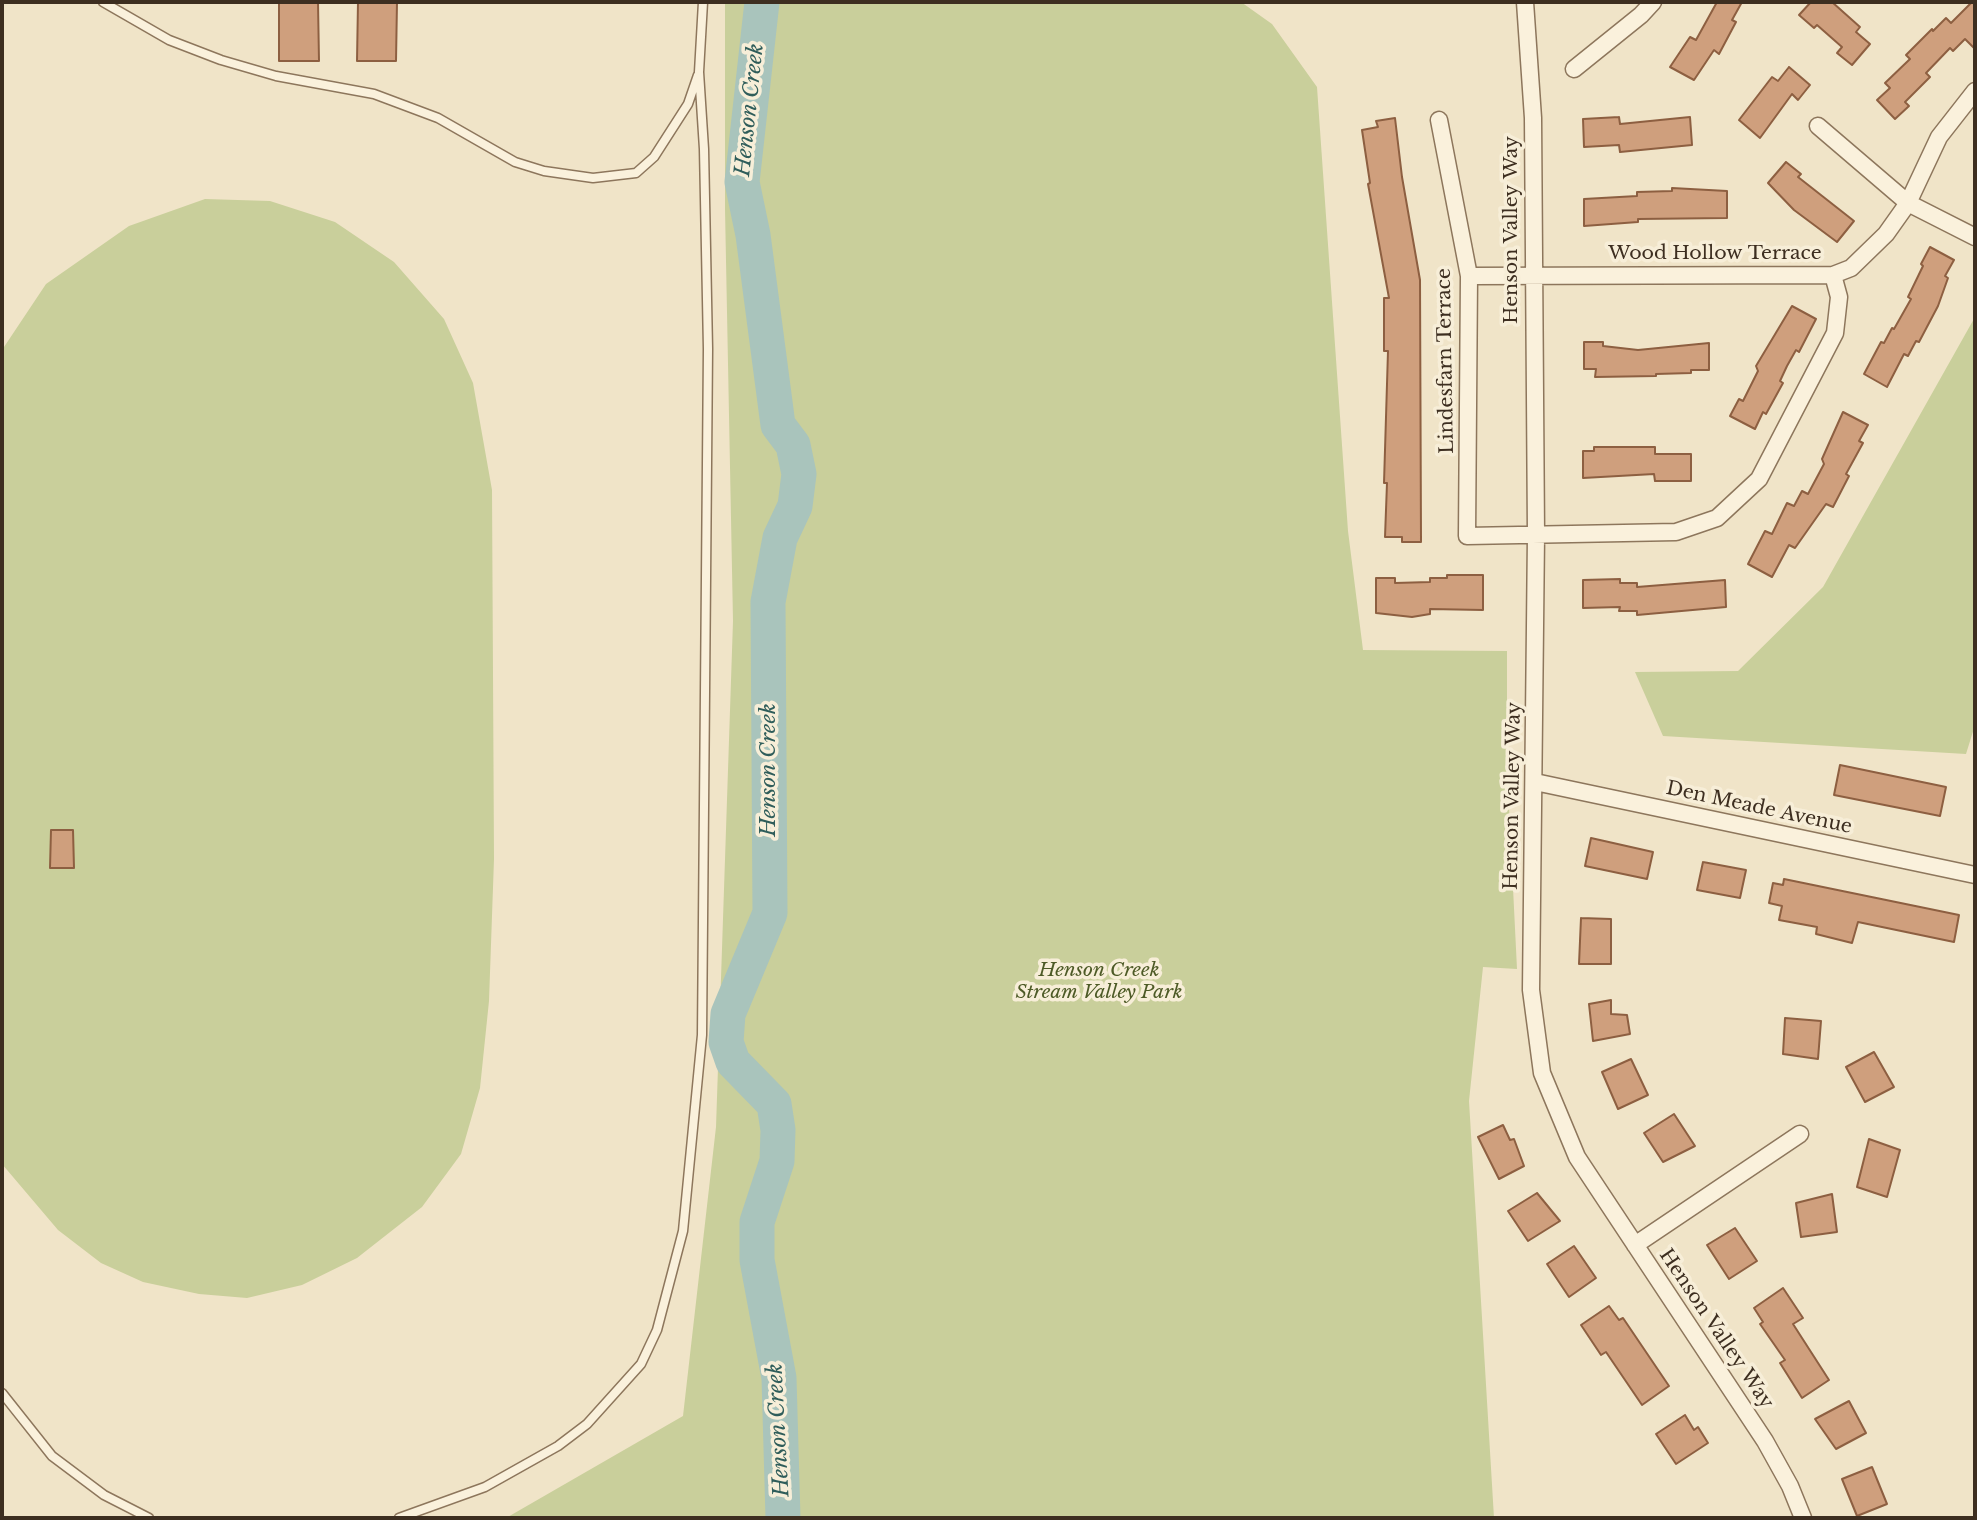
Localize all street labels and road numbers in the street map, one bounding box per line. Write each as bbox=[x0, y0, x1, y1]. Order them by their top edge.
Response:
street label: Henson Valley Way bbox=[1501, 136, 1523, 324]
street label: Wood Hollow Terrace bbox=[1608, 243, 1822, 265]
street label: Lindesfarn Terrace bbox=[1433, 268, 1459, 454]
street label: Henson Valley Way bbox=[1500, 702, 1526, 890]
street label: Den Meade Avenue bbox=[1664, 777, 1854, 839]
street label: Henson Valley Way bbox=[1654, 1245, 1778, 1413]

